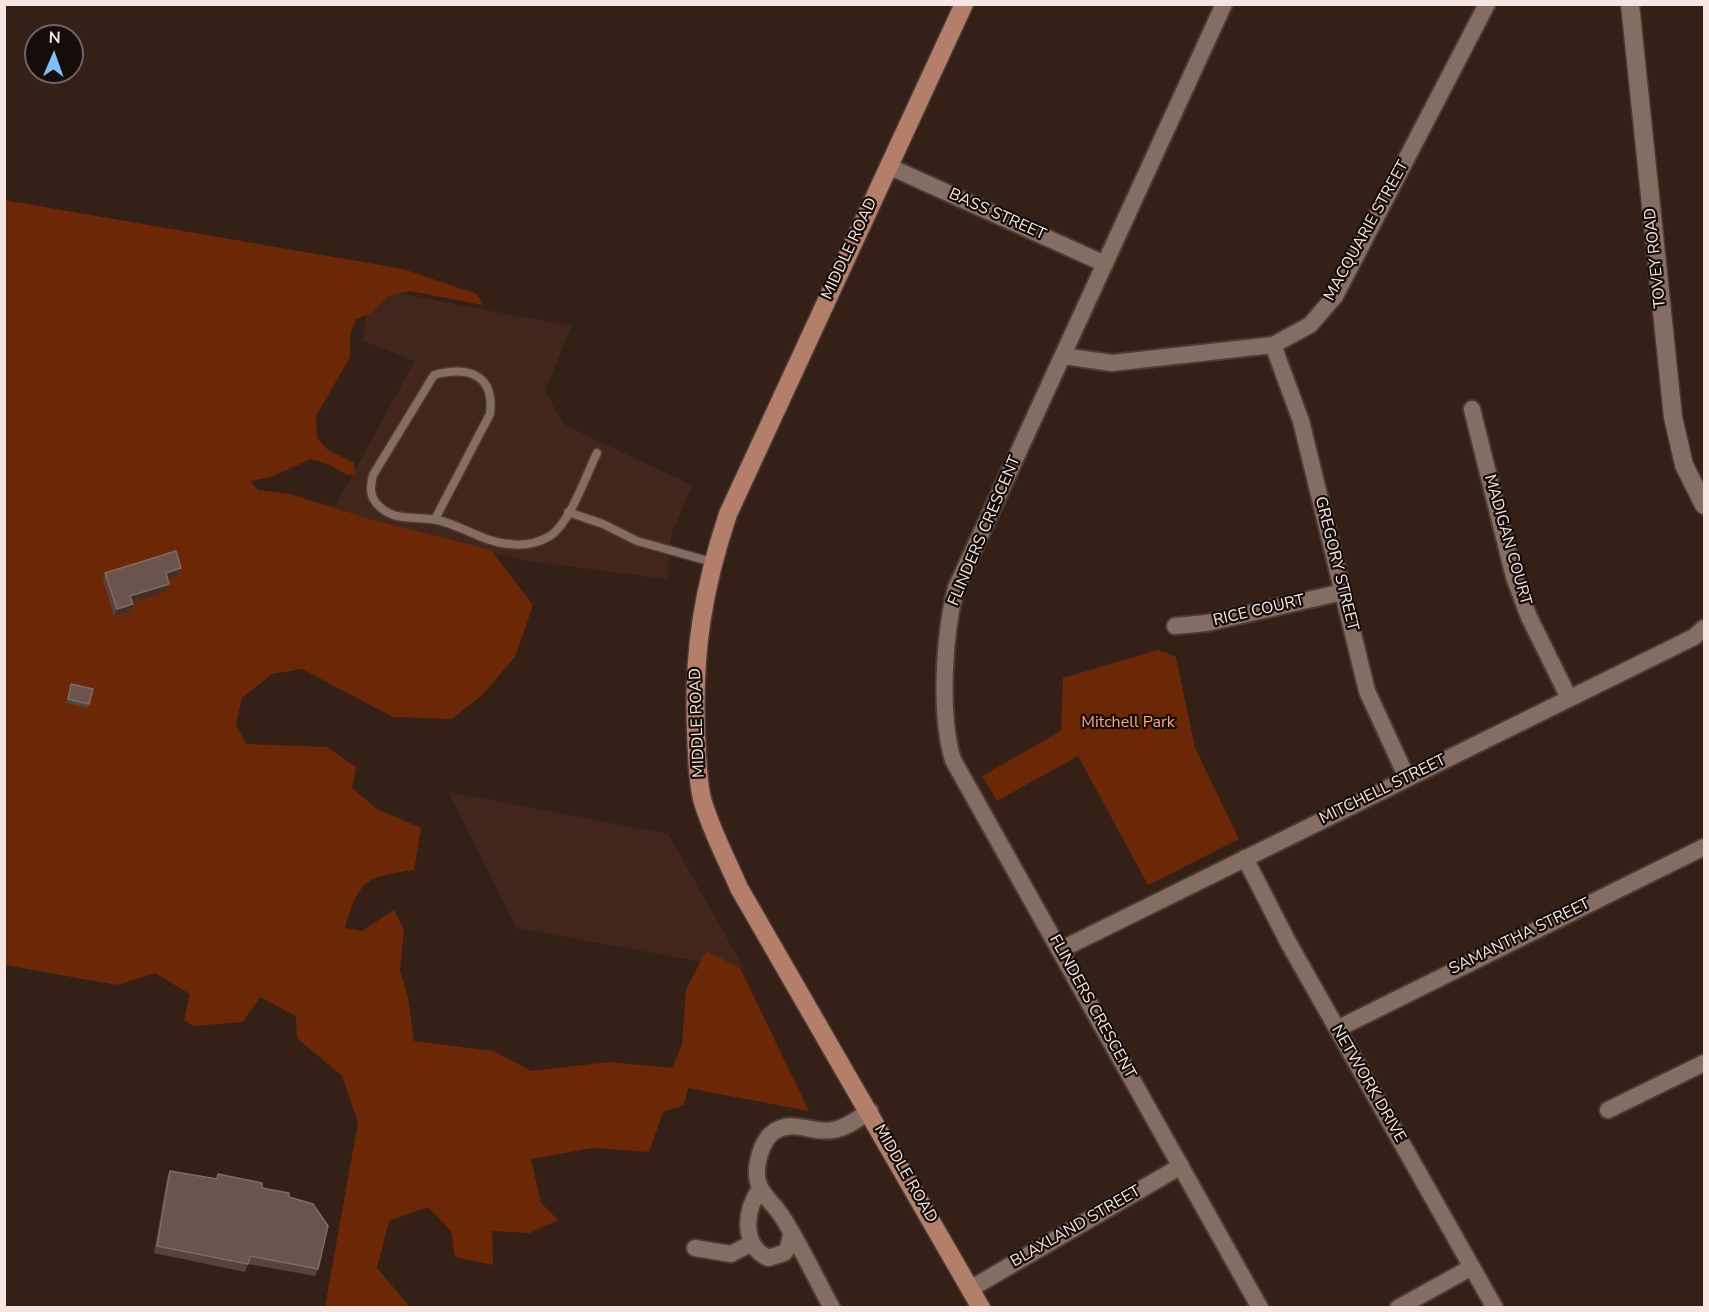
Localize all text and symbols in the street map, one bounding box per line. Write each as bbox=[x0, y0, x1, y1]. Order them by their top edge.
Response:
north arrow bbox=[24, 24, 84, 84]
text: N bbox=[48, 27, 61, 49]
street label: MACQUARIE STREET bbox=[1320, 158, 1414, 304]
street label: BASS STREET bbox=[946, 185, 1048, 245]
street label: MIDDLE ROAD bbox=[818, 195, 882, 303]
street label: TOVEY ROAD bbox=[1641, 207, 1671, 309]
street label: FLINDERS CRESCENT bbox=[945, 453, 1025, 609]
street label: MADIGAN COURT bbox=[1479, 473, 1535, 607]
street label: GREGORY STREET bbox=[1310, 495, 1362, 633]
street label: RICE COURT bbox=[1211, 591, 1307, 631]
street label: MIDDLE ROAD bbox=[686, 668, 710, 778]
park label: Mitchell Park bbox=[1081, 713, 1175, 733]
street label: MITCHELL STREET bbox=[1317, 751, 1449, 829]
street label: SAMANTHA STREET bbox=[1446, 895, 1594, 979]
street label: FLINDERS CRESCENT bbox=[1045, 932, 1139, 1082]
street label: NETWORK DRIVE bbox=[1327, 1022, 1409, 1146]
street label: MIDDLE ROAD bbox=[869, 1122, 941, 1226]
street label: BLAXLAND STREET bbox=[1008, 1182, 1144, 1272]

